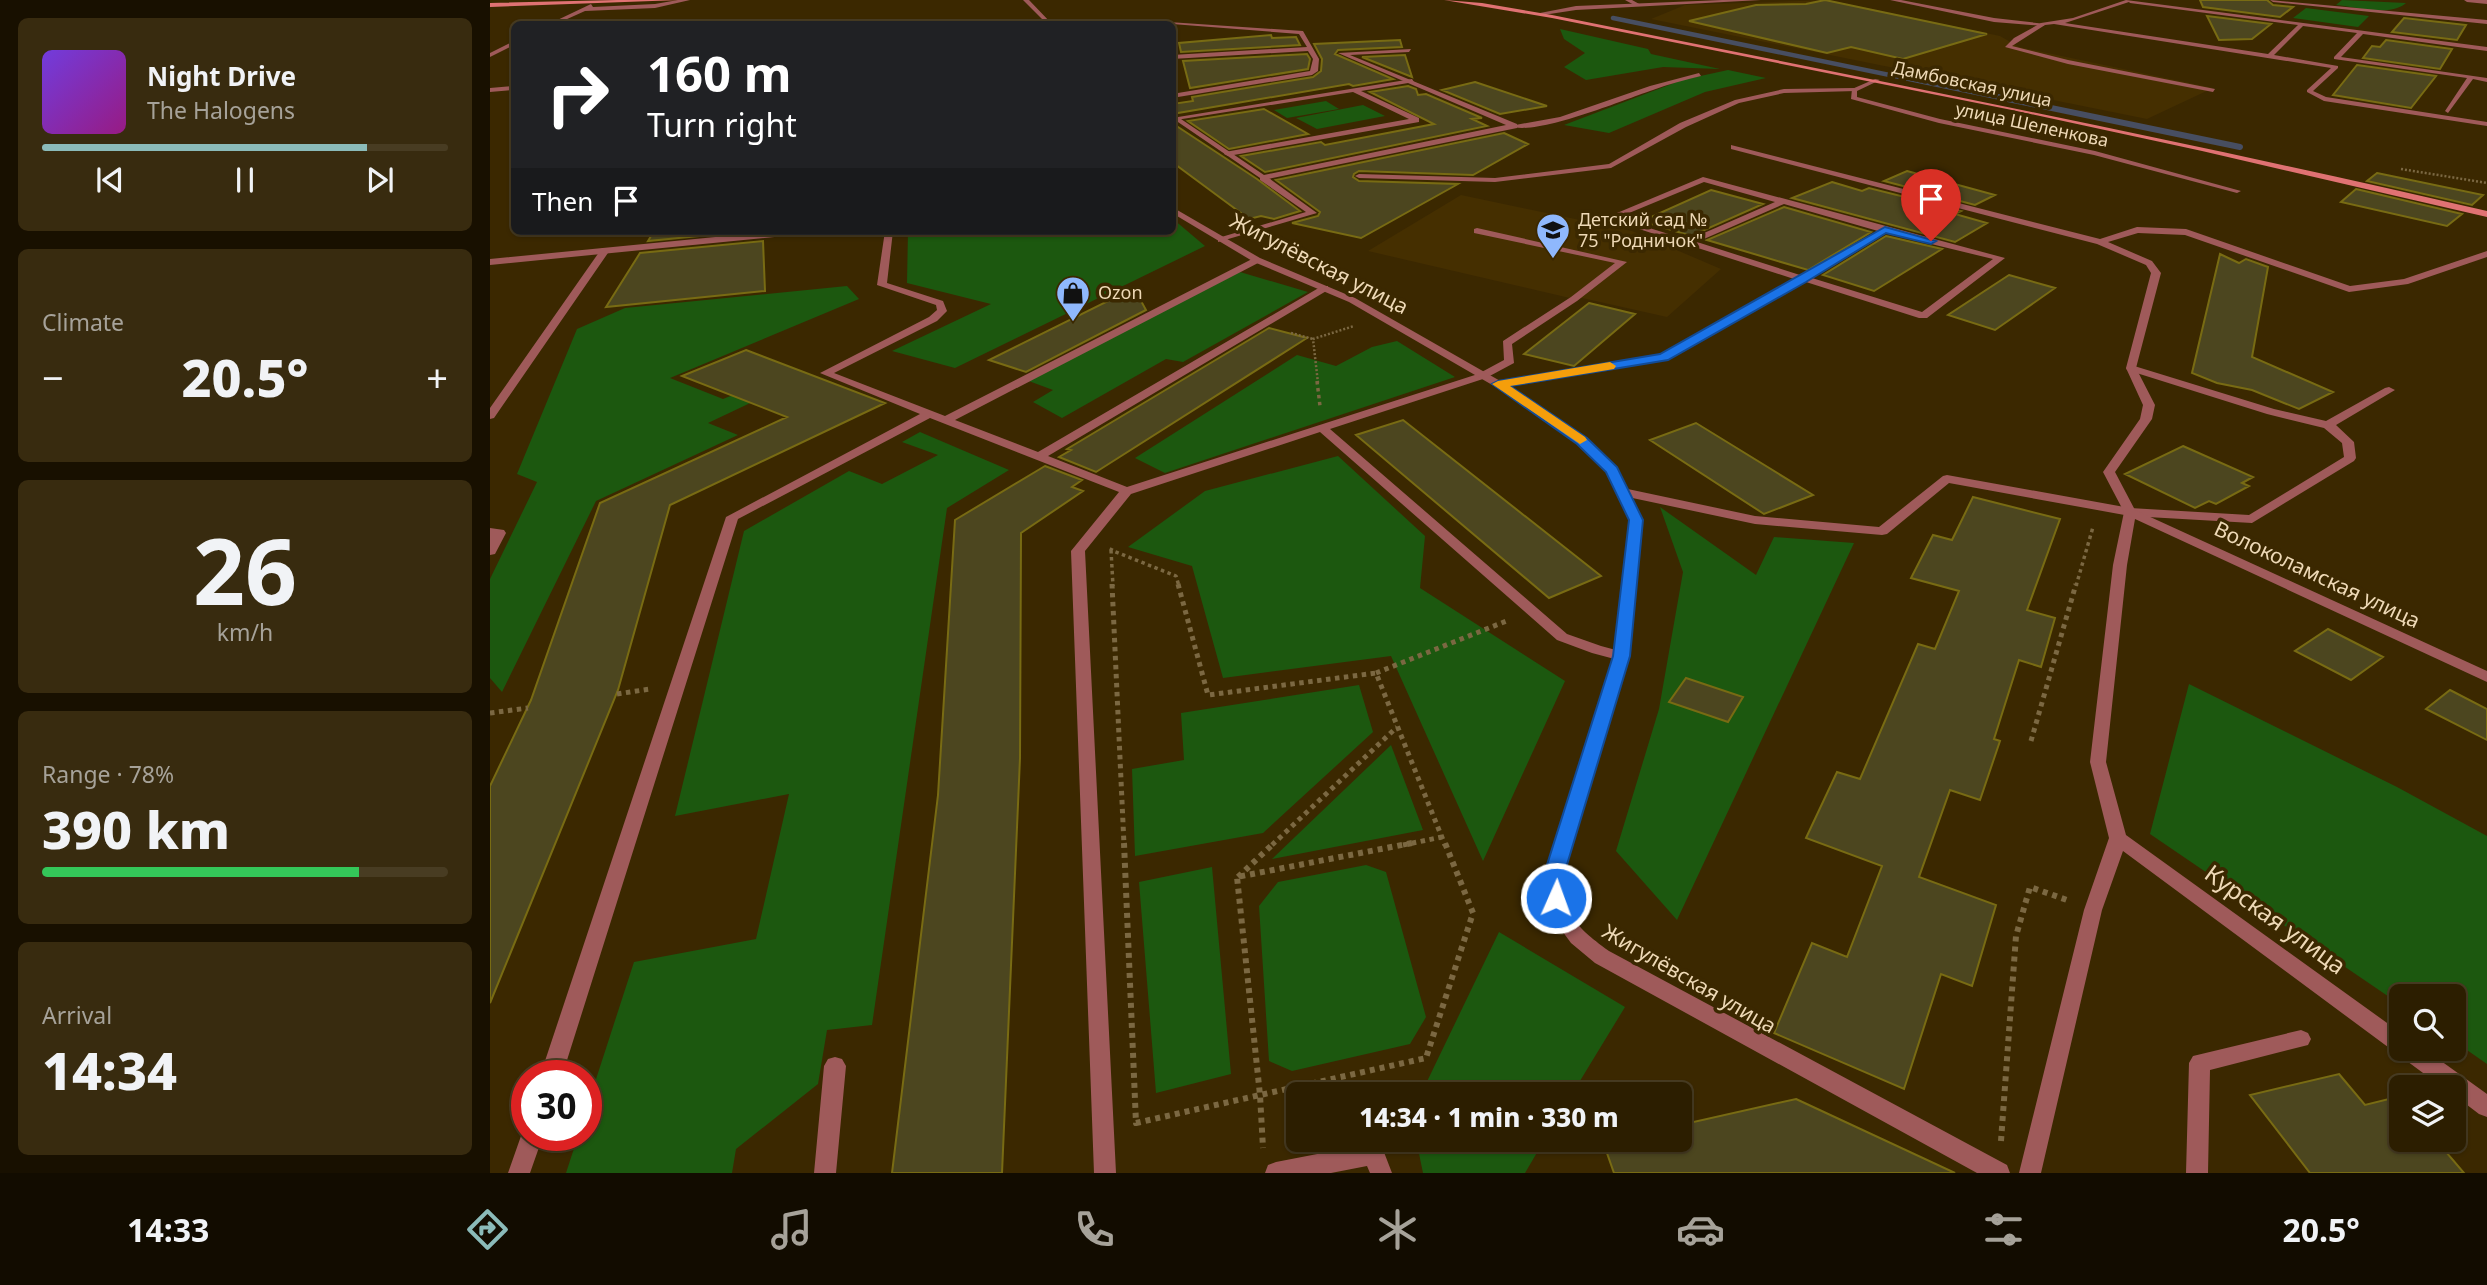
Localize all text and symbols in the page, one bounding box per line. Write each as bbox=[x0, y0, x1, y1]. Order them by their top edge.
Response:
text: 160 m bbox=[647, 40, 792, 106]
icon: right bbox=[532, 49, 623, 140]
street label: Дамбовская улица bbox=[1890, 54, 2054, 112]
text: Night Drive bbox=[147, 58, 296, 94]
text: The Halogens bbox=[147, 94, 295, 126]
street label: улица Шеленкова bbox=[1953, 96, 2111, 152]
text: Turn right bbox=[647, 103, 797, 146]
icon: previous bbox=[91, 161, 129, 199]
icon: pause bbox=[226, 161, 264, 199]
icon: next bbox=[361, 161, 399, 199]
pin bbox=[1901, 169, 1961, 241]
icon: arrive bbox=[1912, 180, 1950, 218]
icon: arrive bbox=[607, 182, 645, 220]
text: Then bbox=[532, 183, 593, 219]
street label: Жигулёвская улица bbox=[1226, 206, 1413, 320]
place label: Детский сад № 75 "Родничок" bbox=[1578, 207, 1707, 252]
school or university icon: Детский сад № 75 "Родничок" bbox=[1534, 211, 1572, 260]
shop icon: Ozon bbox=[1054, 274, 1092, 323]
place label: Ozon bbox=[1098, 280, 1143, 304]
text: Climate bbox=[42, 306, 124, 338]
text: 20.5° bbox=[182, 341, 308, 412]
text: − bbox=[42, 351, 64, 403]
text: + bbox=[426, 351, 448, 403]
text: 26 bbox=[193, 508, 297, 632]
street label: Волоколамская улица bbox=[2210, 514, 2425, 634]
text: km/h bbox=[217, 616, 273, 648]
text: Range · 78% bbox=[42, 758, 174, 790]
text: 390 km bbox=[42, 793, 230, 864]
street label: Курская улица bbox=[2199, 856, 2353, 981]
position arrow bbox=[1519, 861, 1593, 935]
street label: Жигулёвская улица bbox=[1597, 917, 1782, 1039]
map controls bbox=[2389, 984, 2466, 1152]
button: search bbox=[2389, 984, 2466, 1061]
text: Arrival bbox=[42, 999, 112, 1031]
text: 14:34 bbox=[42, 1034, 177, 1105]
speed limit sign: 30 bbox=[511, 1060, 602, 1151]
button: layers bbox=[2389, 1075, 2466, 1152]
text: 14:34 · 1 min · 330 m bbox=[1359, 1099, 1619, 1135]
icon: directions bbox=[463, 1205, 512, 1254]
icon: music bbox=[767, 1205, 816, 1254]
icon: phone bbox=[1070, 1205, 1119, 1254]
icon: climate bbox=[1373, 1205, 1422, 1254]
icon: car bbox=[1676, 1205, 1725, 1254]
icon: filters bbox=[1979, 1205, 2028, 1254]
text: 14:33 bbox=[127, 1208, 209, 1251]
text: 20.5° bbox=[2282, 1208, 2360, 1251]

